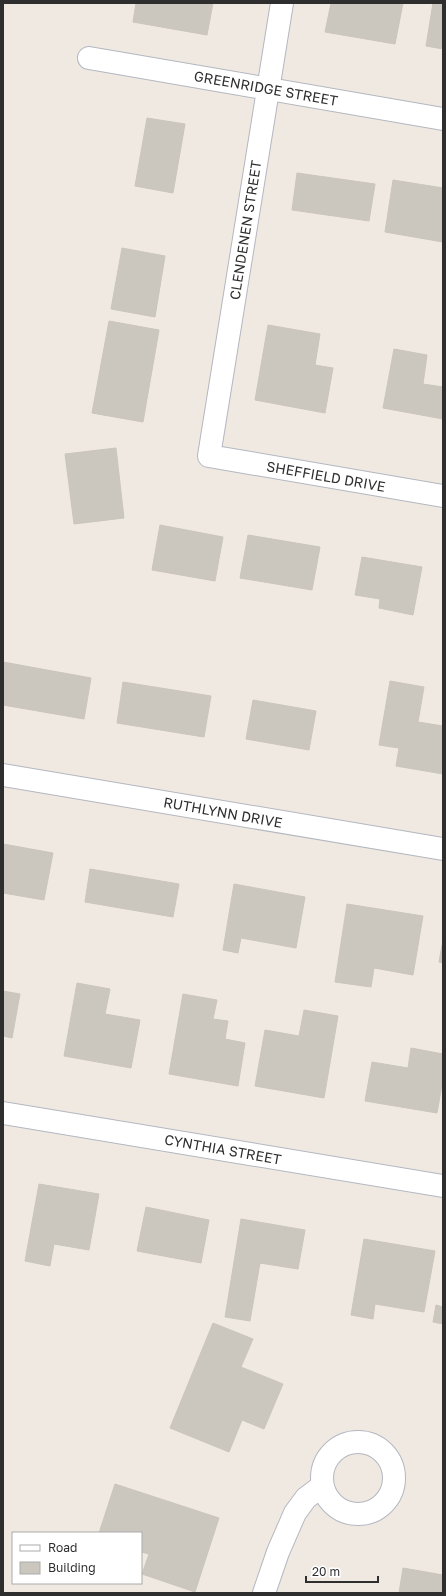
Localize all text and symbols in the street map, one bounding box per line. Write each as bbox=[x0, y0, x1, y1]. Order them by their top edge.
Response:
street label: GREENRIDGE STREET bbox=[193, 67, 340, 109]
street label: CLENDENEN STREET bbox=[226, 159, 264, 301]
street label: SHEFFIELD DRIVE bbox=[265, 457, 387, 495]
street label: RUTHLYNN DRIVE bbox=[162, 793, 284, 831]
street label: CYNTHIA STREET bbox=[163, 1130, 283, 1168]
legend bbox=[12, 1532, 142, 1584]
text: Road bbox=[48, 1540, 77, 1555]
scale bar bbox=[306, 1558, 378, 1584]
text: Building bbox=[48, 1560, 96, 1575]
text: 20 m bbox=[312, 1564, 340, 1579]

